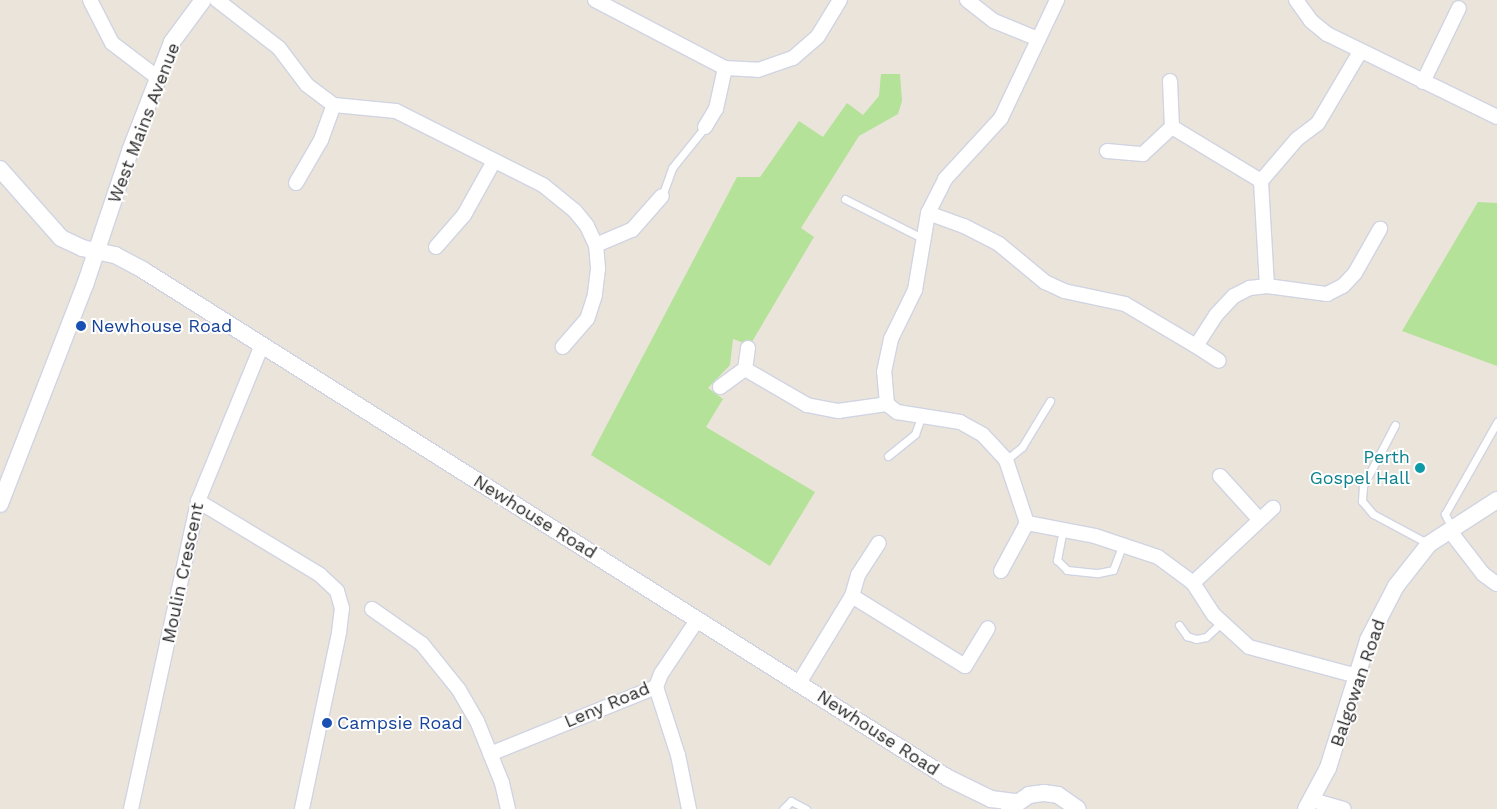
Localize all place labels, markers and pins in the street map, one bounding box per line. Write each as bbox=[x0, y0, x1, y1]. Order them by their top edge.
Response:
place label: Newhouse Road bbox=[91, 315, 232, 337]
marker: Newhouse Road bbox=[75, 320, 87, 332]
place label: Perth Gospel Hall bbox=[1309, 447, 1410, 489]
marker: Perth Gospel Hall bbox=[1414, 462, 1426, 474]
place label: Campsie Road bbox=[337, 712, 463, 734]
marker: Campsie Road bbox=[321, 717, 333, 729]

